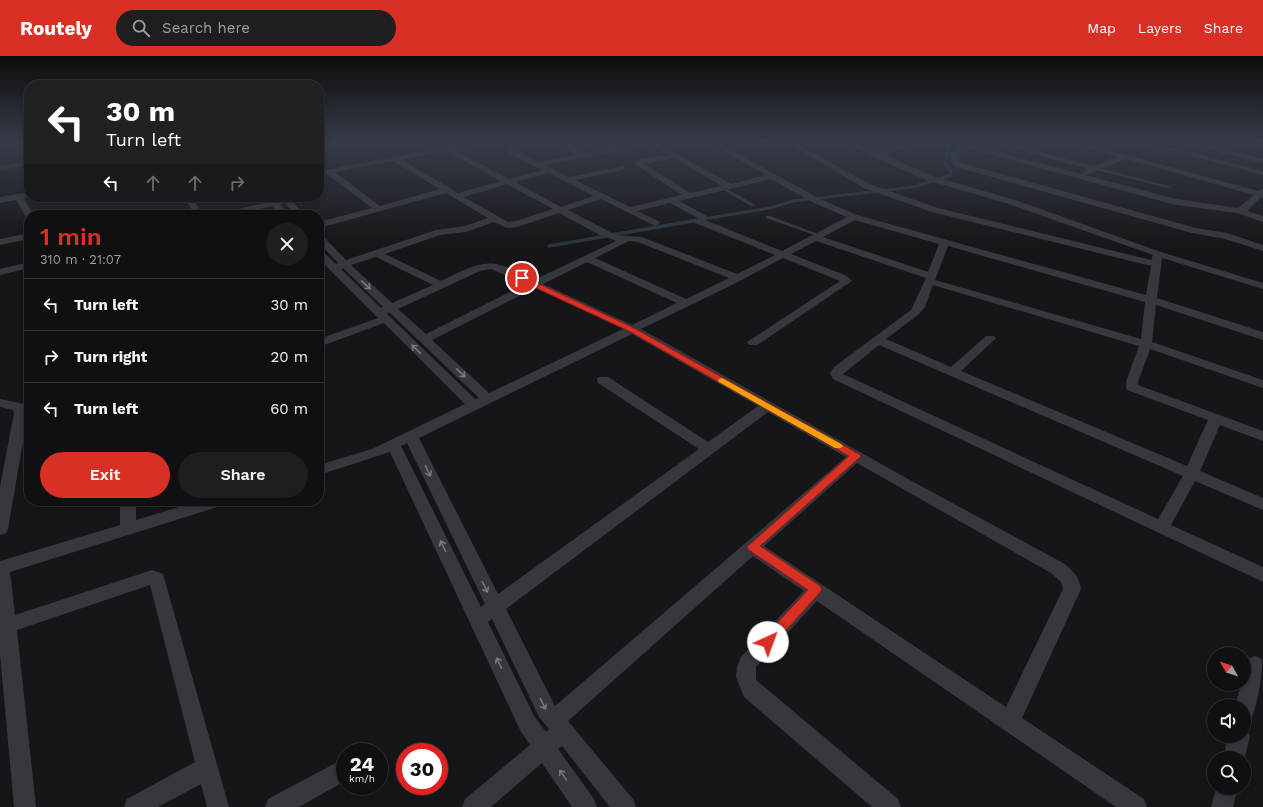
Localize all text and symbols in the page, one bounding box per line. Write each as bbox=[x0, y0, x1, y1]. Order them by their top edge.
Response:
search box bbox=[116, 10, 396, 46]
text: Routely bbox=[20, 17, 92, 40]
icon: search bbox=[130, 17, 152, 39]
text: Search here bbox=[162, 19, 250, 37]
text: Map bbox=[1087, 20, 1116, 36]
text: Layers bbox=[1138, 20, 1182, 36]
text: Share bbox=[1204, 20, 1243, 36]
text: 30 m bbox=[106, 95, 175, 128]
icon: left bbox=[40, 96, 92, 148]
text: Turn left bbox=[106, 129, 181, 150]
icon: left bbox=[100, 172, 122, 194]
icon: ahead bbox=[142, 172, 164, 194]
icon: ahead bbox=[184, 172, 206, 194]
icon: right bbox=[226, 172, 248, 194]
text: 1 min bbox=[40, 223, 102, 251]
button: close bbox=[266, 223, 308, 265]
text: 310 m · 21:07 bbox=[40, 252, 121, 267]
pin bbox=[505, 261, 539, 295]
icon: arrive bbox=[511, 267, 533, 289]
one-way arrow bbox=[360, 280, 371, 289]
icon: left bbox=[40, 294, 62, 316]
text: Turn left bbox=[74, 296, 138, 314]
text: 30 m bbox=[271, 296, 308, 314]
one-way arrow bbox=[411, 344, 421, 354]
icon: right bbox=[40, 346, 62, 368]
text: Turn right bbox=[74, 348, 147, 366]
text: 20 m bbox=[271, 348, 308, 366]
one-way arrow bbox=[456, 368, 466, 378]
icon: left bbox=[40, 398, 62, 420]
text: Turn left bbox=[74, 400, 138, 418]
text: 60 m bbox=[270, 400, 308, 418]
button: Exit bbox=[40, 452, 170, 498]
button: Share bbox=[178, 452, 308, 498]
one-way arrow bbox=[425, 464, 432, 476]
one-way arrow bbox=[439, 540, 446, 552]
one-way arrow bbox=[482, 581, 489, 593]
position arrow bbox=[747, 621, 789, 663]
north arrow bbox=[1207, 647, 1251, 691]
map controls bbox=[1207, 647, 1251, 795]
one-way arrow bbox=[495, 657, 502, 669]
one-way arrow bbox=[540, 697, 547, 709]
button: sound bbox=[1207, 699, 1251, 743]
speed limit sign: 30 bbox=[396, 743, 448, 795]
button: search bbox=[1207, 751, 1251, 795]
text: 24 bbox=[350, 752, 374, 776]
one-way arrow bbox=[559, 770, 567, 781]
text: km/h bbox=[349, 773, 375, 784]

